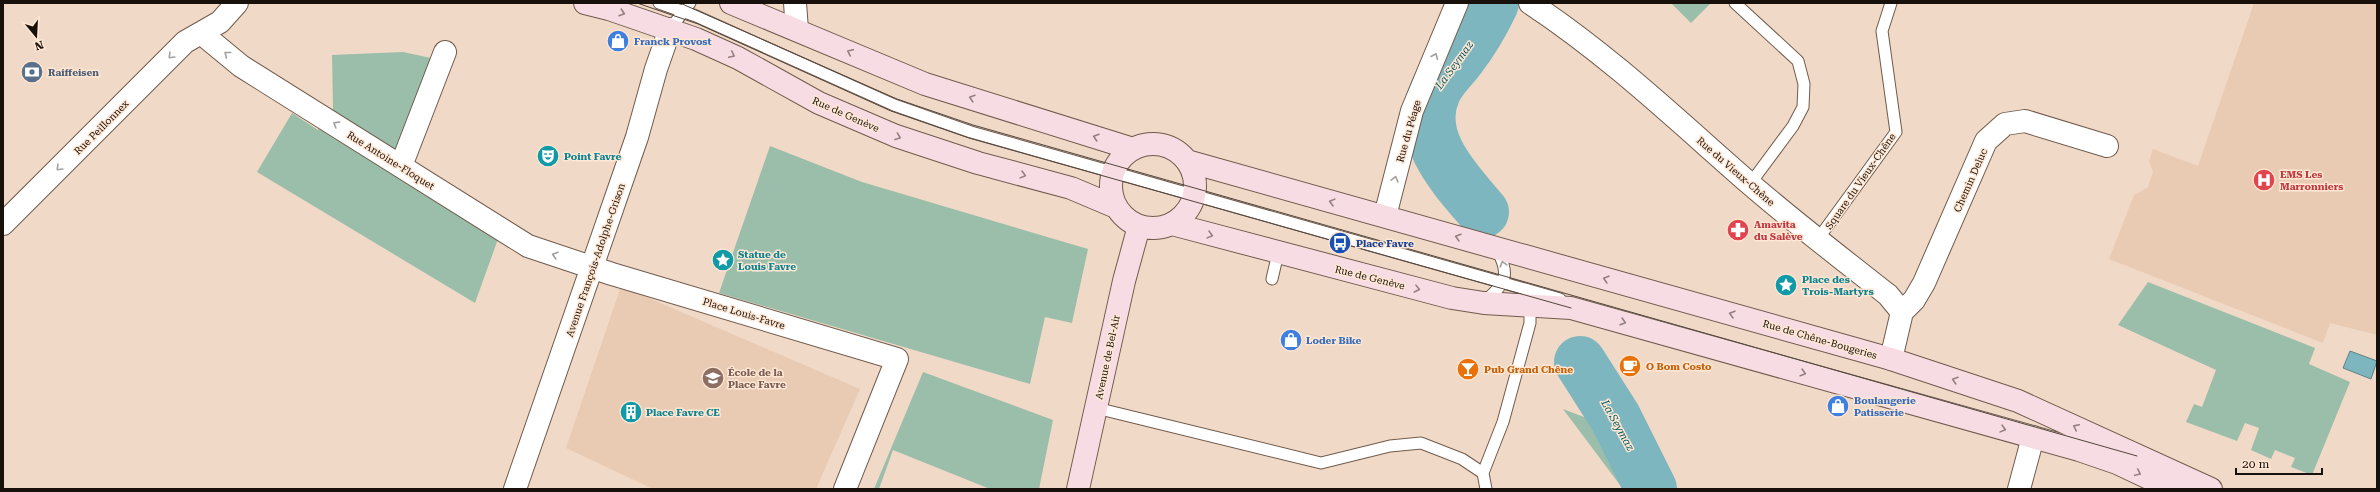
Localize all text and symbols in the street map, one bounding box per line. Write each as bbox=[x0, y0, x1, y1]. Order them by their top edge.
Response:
one-way arrow bbox=[619, 8, 626, 17]
north arrow bbox=[16, 16, 56, 56]
shop icon: Franck Provost bbox=[605, 28, 631, 54]
place label: Franck Provost bbox=[634, 36, 712, 47]
text: N bbox=[32, 38, 45, 53]
water label: La Seymaz bbox=[1432, 38, 1476, 93]
one-way arrow bbox=[847, 49, 854, 57]
one-way arrow bbox=[728, 50, 735, 58]
one-way arrow bbox=[168, 51, 176, 59]
one-way arrow bbox=[224, 51, 231, 58]
one-way arrow bbox=[1431, 52, 1439, 59]
bank icon: Raiffeisen bbox=[19, 59, 45, 85]
place label: Raiffeisen bbox=[48, 67, 99, 78]
one-way arrow bbox=[968, 94, 975, 103]
street label: Rue de Genève bbox=[811, 95, 881, 134]
street label: Rue Peillonnex bbox=[72, 98, 131, 157]
street label: Rue du Péage bbox=[1394, 98, 1423, 164]
one-way arrow bbox=[333, 122, 340, 129]
street label: Rue Antoine-Floquet bbox=[345, 129, 437, 192]
street label: Square du Vieux-Chêne bbox=[1823, 131, 1898, 231]
one-way arrow bbox=[895, 132, 902, 140]
one-way arrow bbox=[1092, 133, 1099, 142]
street label: Rue du Vieux-Chêne bbox=[1695, 135, 1777, 208]
theatre icon: Point Favre bbox=[535, 143, 561, 169]
street label: Chemin Deluc bbox=[1952, 146, 1990, 214]
place label: Point Favre bbox=[564, 151, 621, 162]
one-way arrow bbox=[56, 163, 64, 171]
hospital icon: EMS Les Marronniers bbox=[2251, 167, 2277, 193]
place label: EMS Les Marronniers bbox=[2280, 169, 2343, 192]
one-way arrow bbox=[1019, 170, 1026, 179]
one-way arrow bbox=[1390, 175, 1398, 182]
street label: Avenue François-Adolphe-Grison bbox=[564, 181, 627, 338]
one-way arrow bbox=[1329, 198, 1336, 207]
pharmacy icon: Amavita du Salève bbox=[1725, 217, 1751, 243]
place label: Amavita du Salève bbox=[1754, 219, 1803, 242]
one-way arrow bbox=[1206, 230, 1213, 239]
bus stop icon: Place Favre bbox=[1327, 230, 1353, 256]
one-way arrow bbox=[1454, 233, 1461, 241]
place label: Place Favre bbox=[1356, 238, 1414, 249]
place icon: Statue de Louis Favre bbox=[710, 247, 736, 273]
place label: Statue de Louis Favre bbox=[738, 249, 796, 272]
one-way arrow bbox=[552, 251, 559, 259]
one-way arrow bbox=[1499, 261, 1508, 268]
street label: Rue de Genève bbox=[1334, 263, 1407, 292]
place icon: Place des Trois-Martyrs bbox=[1773, 272, 1799, 298]
place label: Place des Trois-Martyrs bbox=[1802, 274, 1874, 297]
one-way arrow bbox=[1603, 275, 1610, 284]
one-way arrow bbox=[1413, 284, 1420, 293]
street label: Place Louis-Favre bbox=[701, 296, 787, 331]
one-way arrow bbox=[1728, 310, 1735, 319]
street label: Avenue de Bel-Air bbox=[1093, 314, 1122, 400]
one-way arrow bbox=[1619, 318, 1626, 326]
street label: Rue de Chêne-Bougeries bbox=[1761, 318, 1879, 361]
shop icon: Loder Bike bbox=[1278, 327, 1304, 353]
place label: Loder Bike bbox=[1306, 335, 1362, 346]
cafe icon: O Bom Costo bbox=[1617, 353, 1643, 379]
bar icon: Pub Grand Chêne bbox=[1455, 356, 1481, 382]
place label: O Bom Costo bbox=[1646, 361, 1712, 372]
place label: Pub Grand Chêne bbox=[1484, 364, 1573, 375]
school or university icon: École de la Place Favre bbox=[700, 365, 726, 391]
place label: École de la Place Favre bbox=[728, 367, 786, 390]
one-way arrow bbox=[1799, 368, 1806, 377]
one-way arrow bbox=[1952, 376, 1959, 385]
shop icon: Boulangerie Patisserie bbox=[1825, 393, 1851, 419]
place label: Boulangerie Patisserie bbox=[1854, 395, 1916, 418]
water label: La Seymaz bbox=[1598, 397, 1637, 453]
building icon: Place Favre CE bbox=[618, 399, 644, 425]
place label: Place Favre CE bbox=[646, 407, 720, 418]
one-way arrow bbox=[1999, 424, 2006, 433]
one-way arrow bbox=[2073, 424, 2081, 432]
scale bar bbox=[2236, 450, 2322, 476]
text: 20 m bbox=[2242, 457, 2269, 471]
one-way arrow bbox=[2133, 468, 2141, 476]

